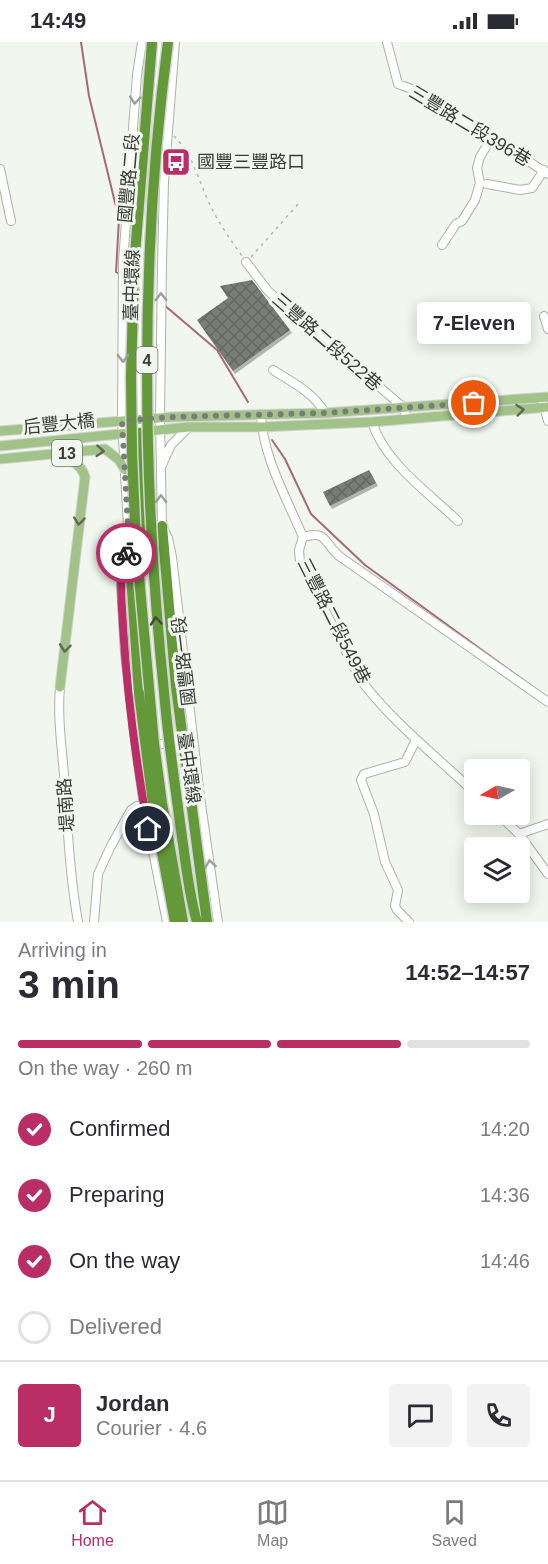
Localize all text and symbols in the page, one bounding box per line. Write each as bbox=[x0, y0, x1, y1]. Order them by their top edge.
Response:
text: 14:49 bbox=[30, 8, 86, 33]
street label: 三豐路二段396巷 bbox=[406, 82, 534, 170]
one-way arrow bbox=[129, 96, 142, 105]
street label: 國豐路二段 bbox=[115, 132, 143, 224]
bus stop icon: 國豐三豐路口 bbox=[160, 146, 192, 178]
place label: 國豐三豐路口 bbox=[197, 152, 305, 172]
street label: 臺中環線 bbox=[121, 249, 143, 321]
street label: 三豐路二段522巷 bbox=[268, 289, 386, 395]
one-way arrow bbox=[155, 292, 167, 301]
callout: 7-Eleven bbox=[417, 301, 531, 343]
text: 7-Eleven bbox=[433, 312, 515, 334]
road number: 4 bbox=[136, 347, 158, 373]
one-way arrow bbox=[117, 353, 129, 362]
pin bbox=[448, 377, 499, 428]
icon: bag bbox=[457, 386, 490, 419]
one-way arrow bbox=[515, 404, 525, 417]
street label: 后豐大橋 bbox=[22, 410, 96, 438]
road number: 13 bbox=[52, 440, 82, 466]
one-way arrow bbox=[96, 445, 105, 458]
one-way arrow bbox=[155, 494, 168, 503]
one-way arrow bbox=[73, 517, 86, 526]
courier bbox=[96, 523, 156, 583]
icon: bike bbox=[110, 537, 143, 570]
street label: 三豐路二段549巷 bbox=[294, 555, 374, 687]
street label: 國豐路一段 bbox=[169, 615, 199, 707]
one-way arrow bbox=[150, 616, 163, 625]
one-way arrow bbox=[60, 643, 72, 652]
street label: 臺中環線 bbox=[174, 731, 204, 805]
north arrow bbox=[464, 759, 530, 825]
map controls bbox=[464, 759, 530, 903]
street label: 堤南路 bbox=[54, 777, 78, 833]
pin bbox=[122, 803, 173, 854]
icon: home bbox=[131, 812, 164, 845]
button: layers bbox=[464, 837, 530, 903]
one-way arrow bbox=[205, 859, 217, 869]
text: Arriving in bbox=[18, 939, 107, 961]
text: 14:52–14:57 bbox=[405, 960, 530, 985]
text: 3 min bbox=[18, 963, 120, 1006]
text: On the way · 260 m bbox=[18, 1057, 193, 1079]
icon: check bbox=[18, 1113, 51, 1146]
text: Confirmed bbox=[69, 1116, 170, 1141]
text: 14:20 bbox=[480, 1118, 530, 1140]
icon: check bbox=[18, 1179, 51, 1212]
text: Preparing bbox=[69, 1182, 164, 1207]
text: 14:36 bbox=[480, 1184, 530, 1206]
icon: check bbox=[18, 1245, 51, 1278]
text: On the way bbox=[69, 1248, 180, 1273]
text: 14:46 bbox=[480, 1250, 530, 1272]
text: Delivered bbox=[69, 1314, 162, 1339]
button: chat bbox=[389, 1384, 452, 1447]
button: phone bbox=[467, 1384, 530, 1447]
text: Jordan bbox=[96, 1391, 169, 1416]
text: J bbox=[43, 1402, 56, 1427]
text: Courier · 4.6 bbox=[96, 1417, 207, 1439]
tab: Home bbox=[71, 1496, 114, 1550]
tab: Map bbox=[256, 1496, 289, 1550]
tab: Saved bbox=[431, 1496, 477, 1550]

